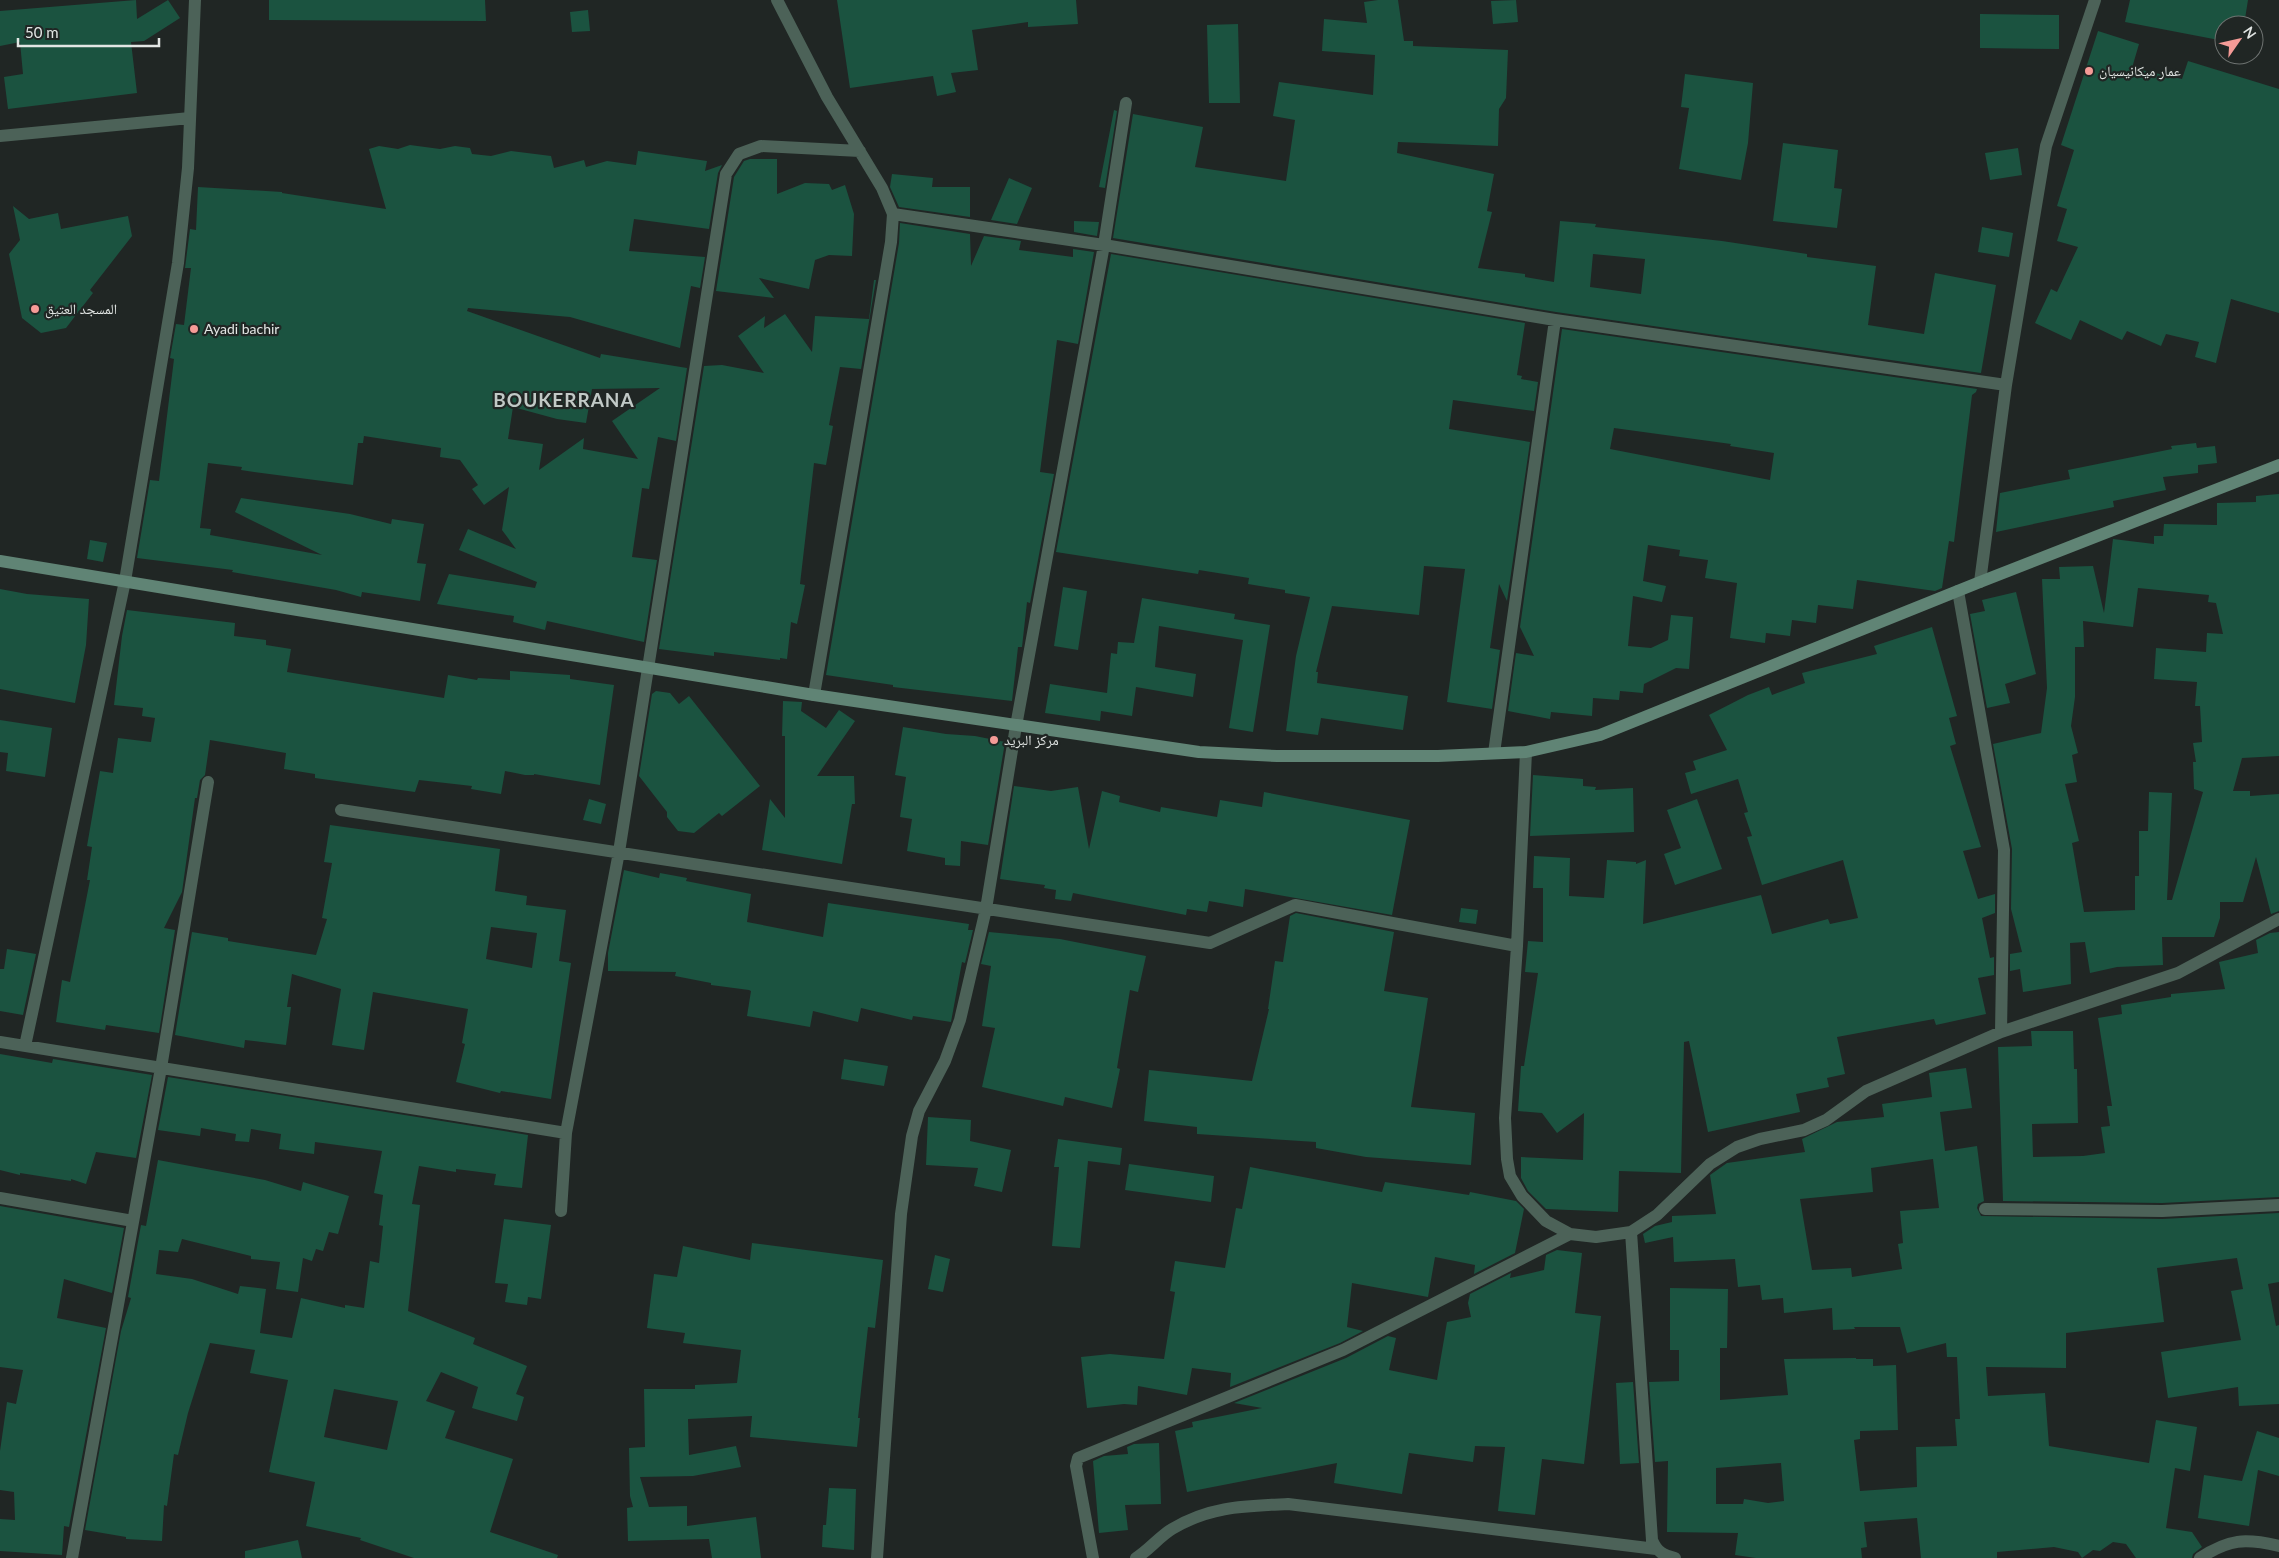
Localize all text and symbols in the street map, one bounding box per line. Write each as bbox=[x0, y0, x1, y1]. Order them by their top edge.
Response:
scale bar bbox=[18, 15, 159, 47]
north arrow bbox=[2214, 15, 2264, 65]
text: 50 m bbox=[25, 23, 59, 41]
text: N bbox=[2240, 23, 2260, 42]
place label: عمار ميكانيسيان bbox=[2099, 62, 2181, 80]
marker: عمار ميكانيسيان bbox=[2083, 65, 2095, 77]
place label: المسجد العتيق bbox=[45, 300, 117, 319]
marker: المسجد العتيق bbox=[29, 303, 41, 315]
place label: Ayadi bachir bbox=[204, 320, 279, 337]
marker: Ayadi bachir bbox=[188, 323, 200, 335]
district label: BOUKERRANA bbox=[493, 388, 635, 411]
place label: مركز البريد bbox=[1004, 731, 1059, 749]
marker: مركز البريد bbox=[988, 734, 1000, 746]

